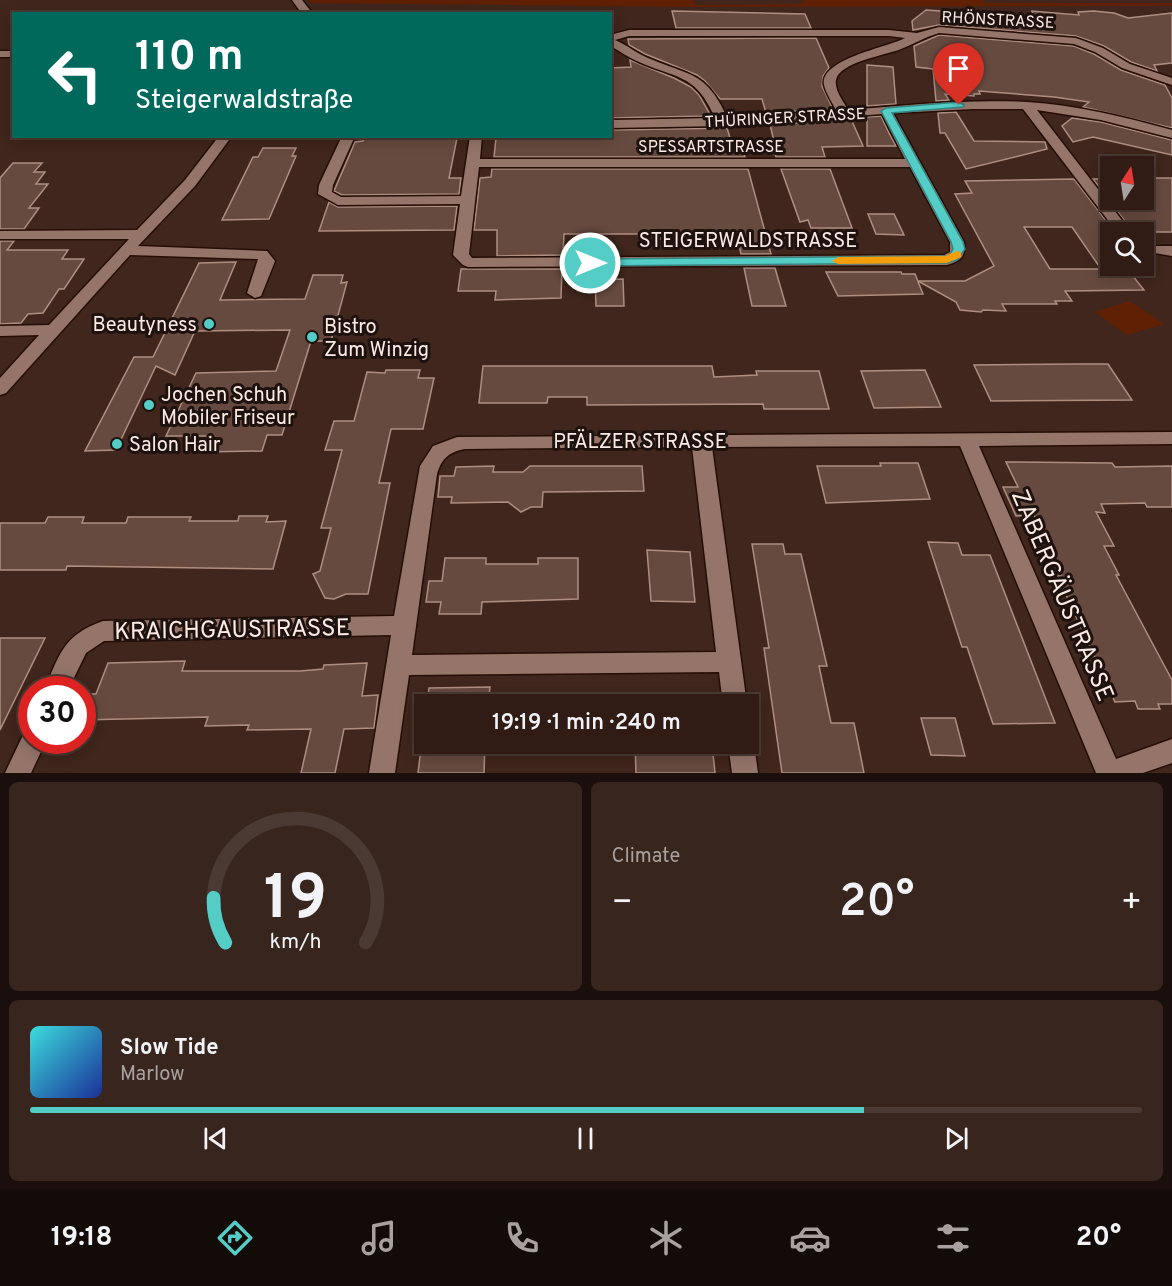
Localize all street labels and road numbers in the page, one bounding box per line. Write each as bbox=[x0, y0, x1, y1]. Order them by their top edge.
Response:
street label: RHÖNSTRASSE bbox=[941, 6, 1055, 34]
street label: THÜRINGER STRASSE bbox=[704, 103, 866, 133]
street label: SPESSARTSTRASSE bbox=[638, 138, 784, 158]
street label: STEIGERWALDSTRASSE bbox=[639, 229, 857, 255]
street label: PFÄLZER STRASSE bbox=[553, 429, 727, 456]
street label: ZABERGÄUSTRASSE bbox=[1003, 485, 1120, 706]
street label: KRAICHGAUSTRASSE bbox=[114, 614, 350, 648]

